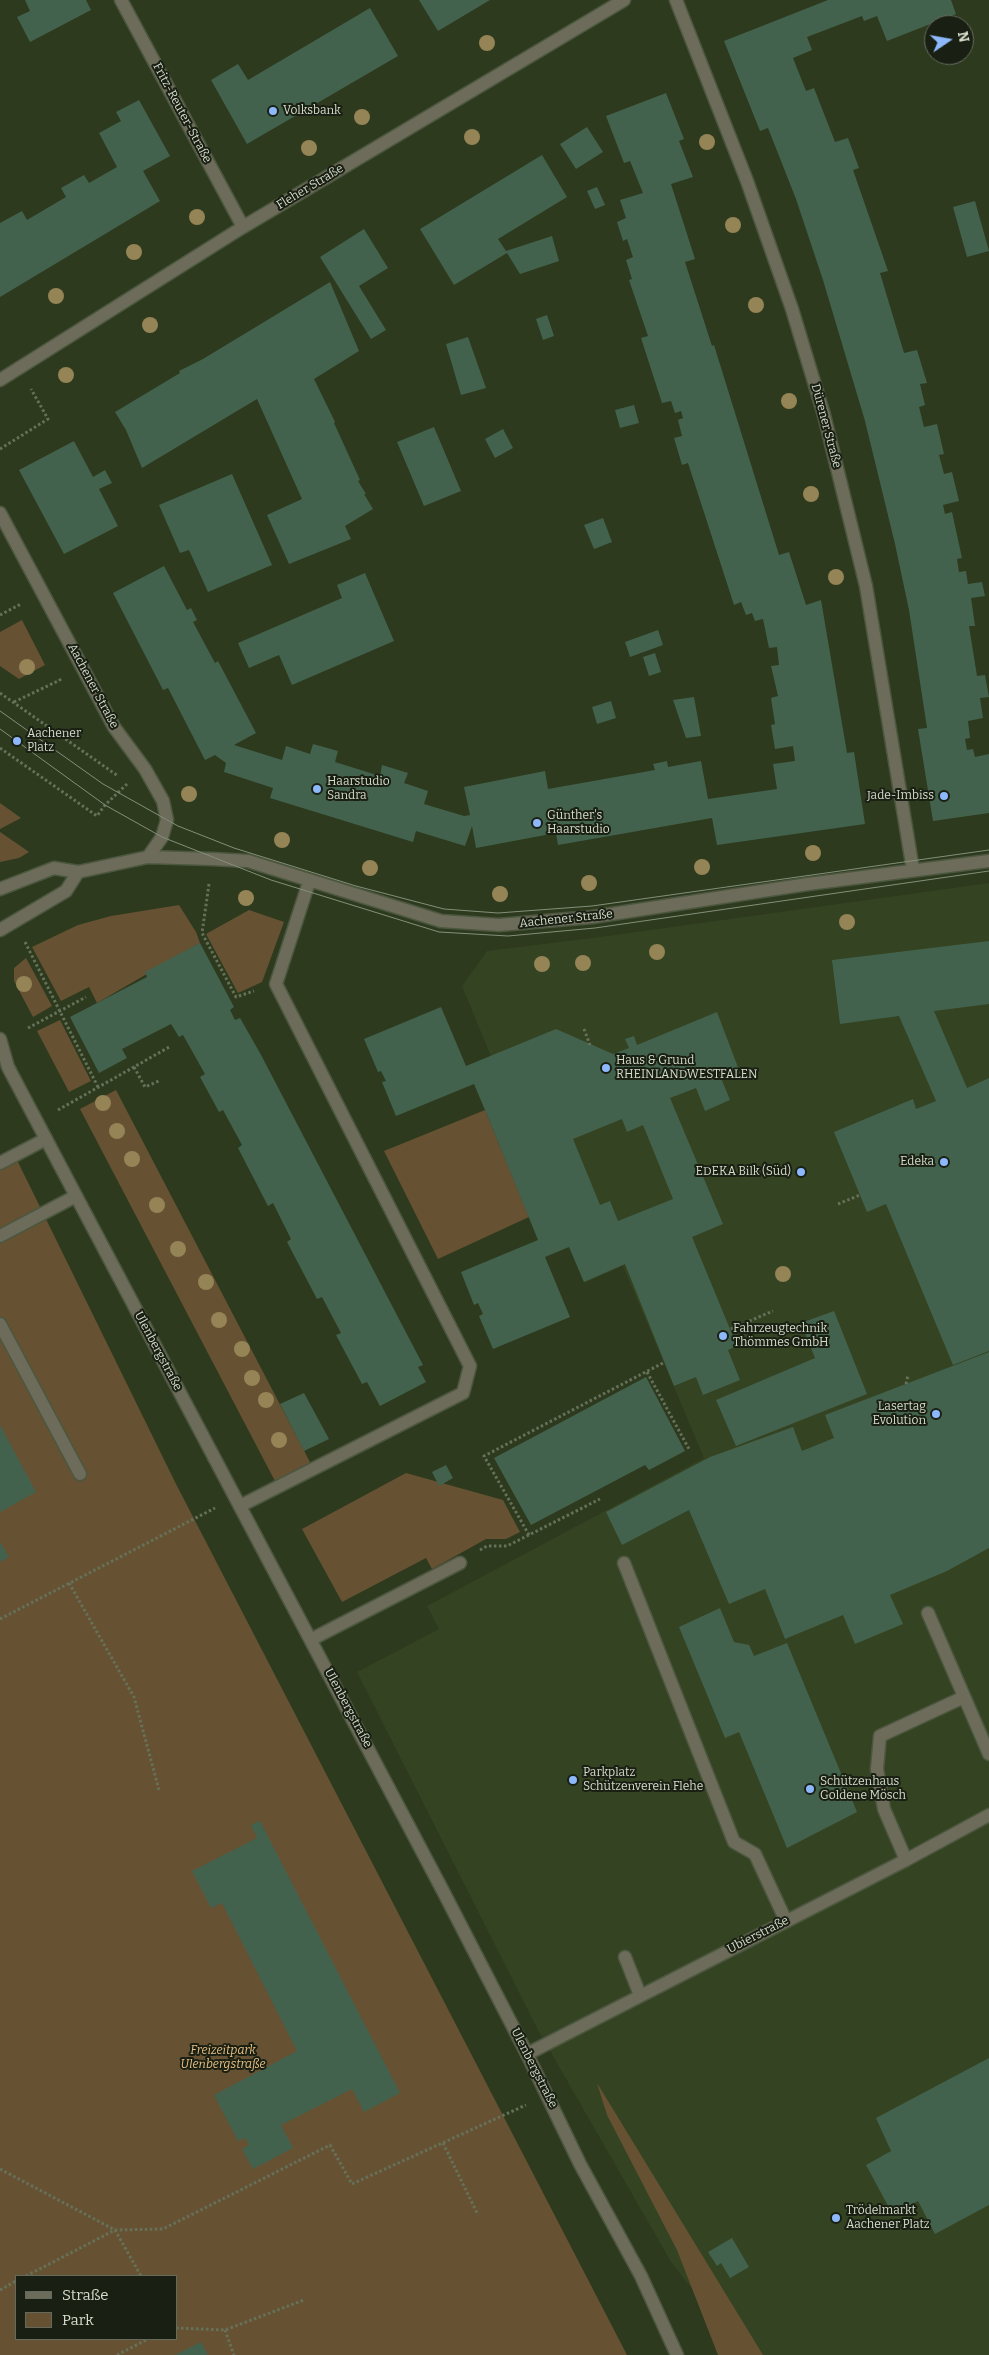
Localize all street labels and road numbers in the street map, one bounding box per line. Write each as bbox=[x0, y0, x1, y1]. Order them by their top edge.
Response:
street label: Fritz-Reuter-Straße bbox=[150, 61, 214, 165]
street label: Fleher Straße bbox=[274, 161, 346, 213]
street label: Dürener Straße bbox=[808, 382, 844, 470]
street label: Aachener Straße bbox=[65, 641, 121, 731]
street label: Aachener Straße bbox=[519, 907, 613, 931]
street label: Ulenbergstraße bbox=[131, 1309, 185, 1393]
street label: Ulenbergstraße bbox=[321, 1666, 375, 1750]
street label: Ubierstraße bbox=[725, 1913, 791, 1957]
street label: Ulenbergstraße bbox=[508, 2026, 560, 2110]

